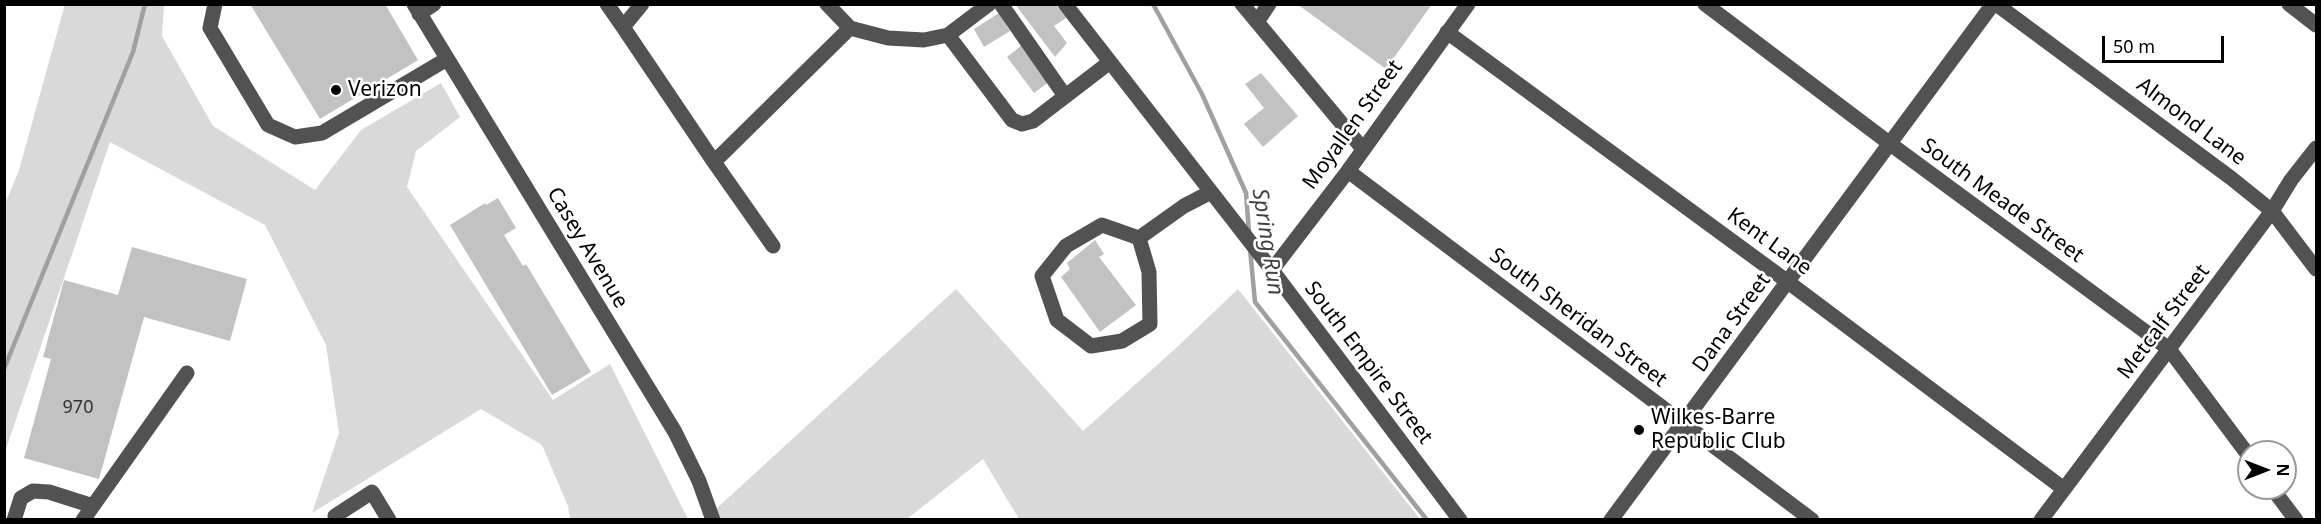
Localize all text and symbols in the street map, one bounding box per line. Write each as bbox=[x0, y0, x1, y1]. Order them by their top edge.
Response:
scale bar bbox=[2105, 24, 2226, 62]
text: 50 m bbox=[2113, 34, 2155, 58]
street label: Moyallen Street bbox=[1298, 55, 1408, 195]
street label: Almond Lane bbox=[2131, 73, 2251, 171]
place label: Verizon bbox=[348, 77, 422, 103]
marker: Verizon bbox=[329, 83, 343, 97]
street label: South Meade Street bbox=[1916, 134, 2088, 268]
street label: Casey Avenue bbox=[541, 183, 633, 313]
water label: Spring Run bbox=[1246, 187, 1288, 297]
street label: Kent Lane bbox=[1722, 203, 1816, 281]
street label: South Sheridan Street bbox=[1484, 243, 1672, 393]
street label: Metcalf Street bbox=[2113, 260, 2215, 384]
street label: Dana Street bbox=[1688, 269, 1776, 377]
street label: South Empire Street bbox=[1299, 277, 1437, 449]
house number: 970 bbox=[63, 397, 93, 419]
place label: Wilkes-Barre Republic Club bbox=[1651, 405, 1786, 455]
marker: Wilkes-Barre Republic Club bbox=[1632, 423, 1646, 437]
north arrow bbox=[2237, 440, 2297, 500]
text: N bbox=[2272, 463, 2294, 477]

